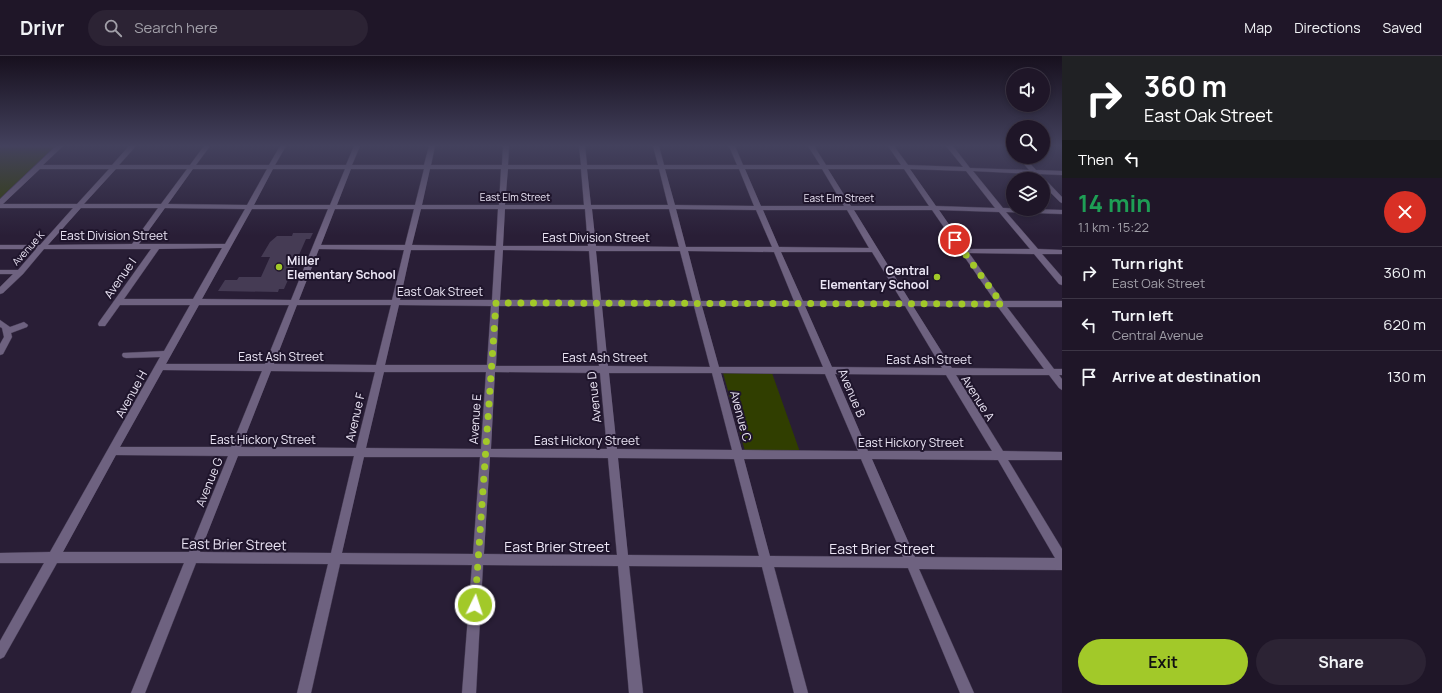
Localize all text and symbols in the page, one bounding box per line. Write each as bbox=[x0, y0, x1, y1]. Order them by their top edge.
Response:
search box bbox=[88, 10, 368, 46]
text: Drivr bbox=[20, 15, 64, 41]
icon: search bbox=[102, 17, 124, 39]
text: Search here bbox=[134, 17, 218, 38]
text: Map bbox=[1244, 18, 1272, 37]
text: Directions bbox=[1294, 18, 1361, 37]
text: Saved bbox=[1383, 18, 1422, 37]
text: 360 m bbox=[1144, 67, 1227, 105]
map controls bbox=[1006, 68, 1050, 216]
button: sound bbox=[1006, 68, 1050, 112]
icon: right bbox=[1078, 72, 1130, 124]
text: East Oak Street bbox=[1144, 103, 1273, 127]
button: search bbox=[1006, 120, 1050, 164]
icon: left bbox=[1121, 148, 1143, 170]
text: Then bbox=[1078, 149, 1113, 170]
button: layers bbox=[1006, 172, 1050, 216]
text: 14 min bbox=[1078, 186, 1151, 219]
street label: East Elm Street bbox=[480, 190, 550, 204]
street label: East Elm Street bbox=[804, 191, 874, 205]
button: close bbox=[1384, 191, 1426, 233]
text: 1.1 km · 15:22 bbox=[1078, 218, 1149, 236]
pin bbox=[938, 223, 972, 257]
street label: East Division Street bbox=[60, 227, 168, 244]
street label: Avenue K bbox=[9, 228, 47, 268]
street label: East Division Street bbox=[542, 229, 650, 246]
icon: arrive bbox=[944, 229, 966, 251]
place label: Miller Elementary School bbox=[287, 252, 396, 283]
text: Turn right bbox=[1112, 253, 1183, 274]
street label: Avenue I bbox=[100, 254, 140, 302]
marker: Miller Elementary School bbox=[274, 262, 284, 272]
place label: Central Elementary School bbox=[820, 262, 929, 293]
icon: right bbox=[1078, 262, 1100, 284]
text: 360 m bbox=[1384, 262, 1426, 283]
marker: Central Elementary School bbox=[932, 272, 942, 282]
text: East Oak Street bbox=[1112, 274, 1205, 292]
street label: East Oak Street bbox=[397, 283, 483, 300]
text: Turn left bbox=[1112, 305, 1174, 326]
icon: left bbox=[1078, 314, 1100, 336]
text: 620 m bbox=[1383, 314, 1426, 335]
text: Central Avenue bbox=[1112, 326, 1203, 344]
street label: East Ash Street bbox=[238, 348, 324, 365]
street label: East Ash Street bbox=[562, 349, 648, 366]
street label: East Ash Street bbox=[886, 351, 972, 368]
street label: Avenue B bbox=[834, 366, 870, 420]
icon: arrive bbox=[1078, 366, 1100, 388]
text: Arrive at destination bbox=[1112, 366, 1261, 387]
text: 130 m bbox=[1387, 366, 1426, 387]
street label: Avenue H bbox=[111, 367, 151, 421]
street label: Avenue D bbox=[583, 370, 605, 424]
street label: Avenue A bbox=[957, 372, 999, 424]
street label: Avenue C bbox=[726, 389, 756, 444]
street label: Avenue F bbox=[341, 391, 369, 443]
street label: Avenue E bbox=[465, 393, 485, 445]
street label: East Hickory Street bbox=[210, 431, 316, 448]
street label: East Hickory Street bbox=[534, 432, 640, 449]
street label: East Hickory Street bbox=[858, 434, 964, 451]
street label: Avenue G bbox=[191, 454, 227, 509]
street label: East Brier Street bbox=[181, 534, 287, 554]
street label: East Brier Street bbox=[504, 537, 610, 556]
street label: East Brier Street bbox=[829, 539, 935, 558]
position arrow bbox=[454, 584, 496, 626]
button: Exit bbox=[1078, 639, 1248, 685]
button: Share bbox=[1256, 639, 1426, 685]

